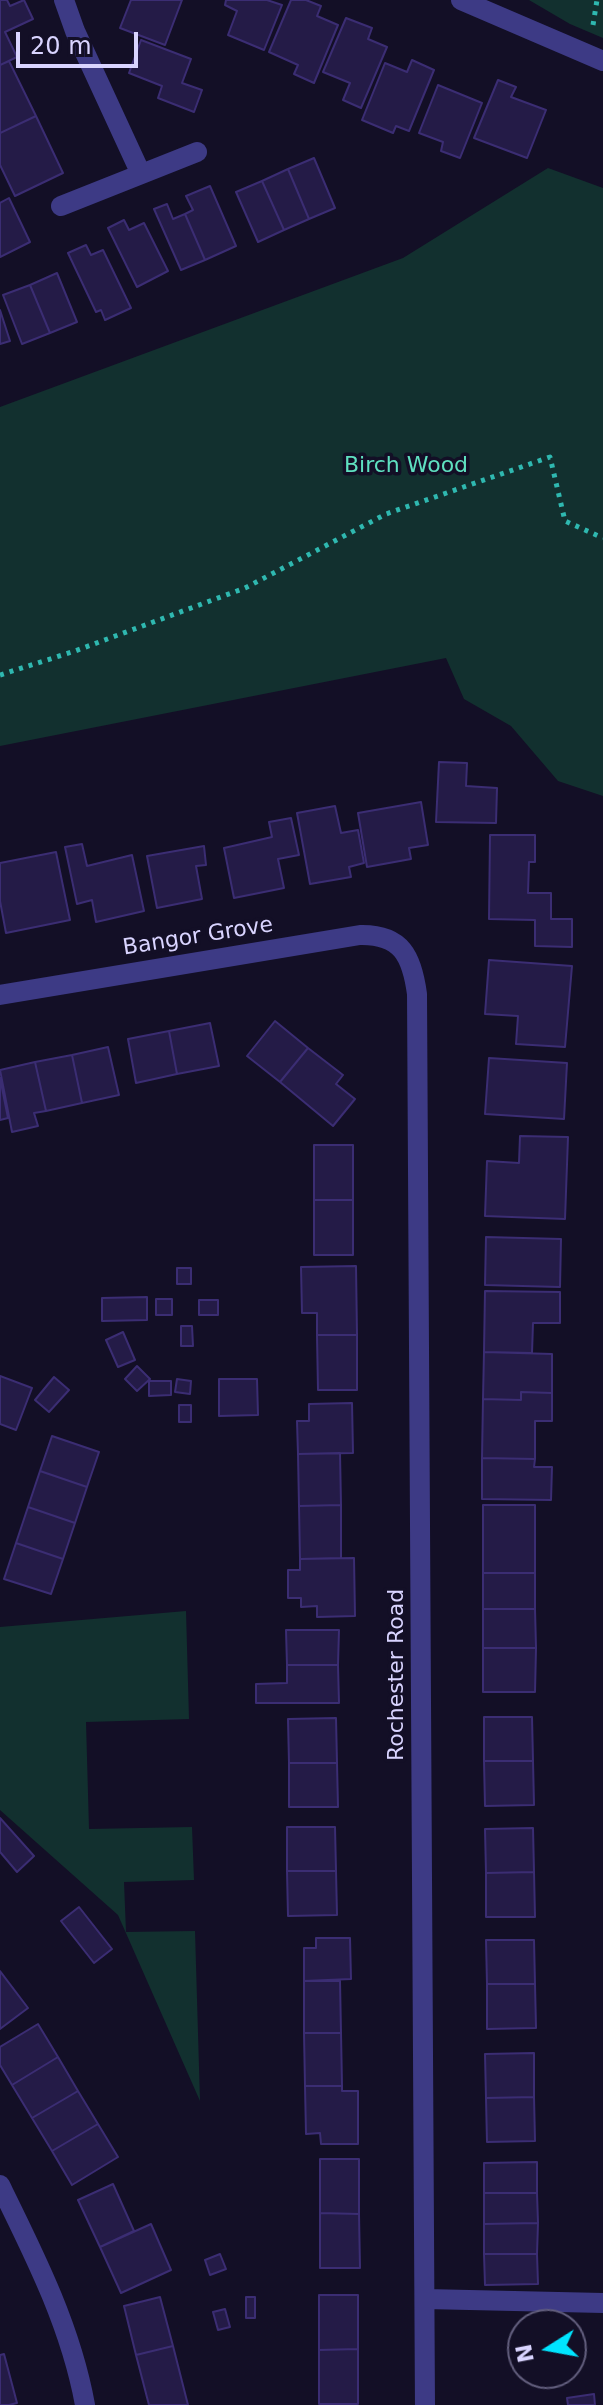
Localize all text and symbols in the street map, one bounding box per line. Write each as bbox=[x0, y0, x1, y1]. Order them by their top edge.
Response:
scale bar bbox=[20, 16, 142, 66]
text: 20 m bbox=[30, 32, 92, 60]
park label: Birch Wood bbox=[344, 453, 468, 479]
street label: Bangor Grove bbox=[121, 912, 275, 962]
street label: Rochester Road bbox=[384, 1589, 410, 1761]
north arrow bbox=[507, 2309, 587, 2389]
text: N bbox=[511, 2342, 539, 2365]

